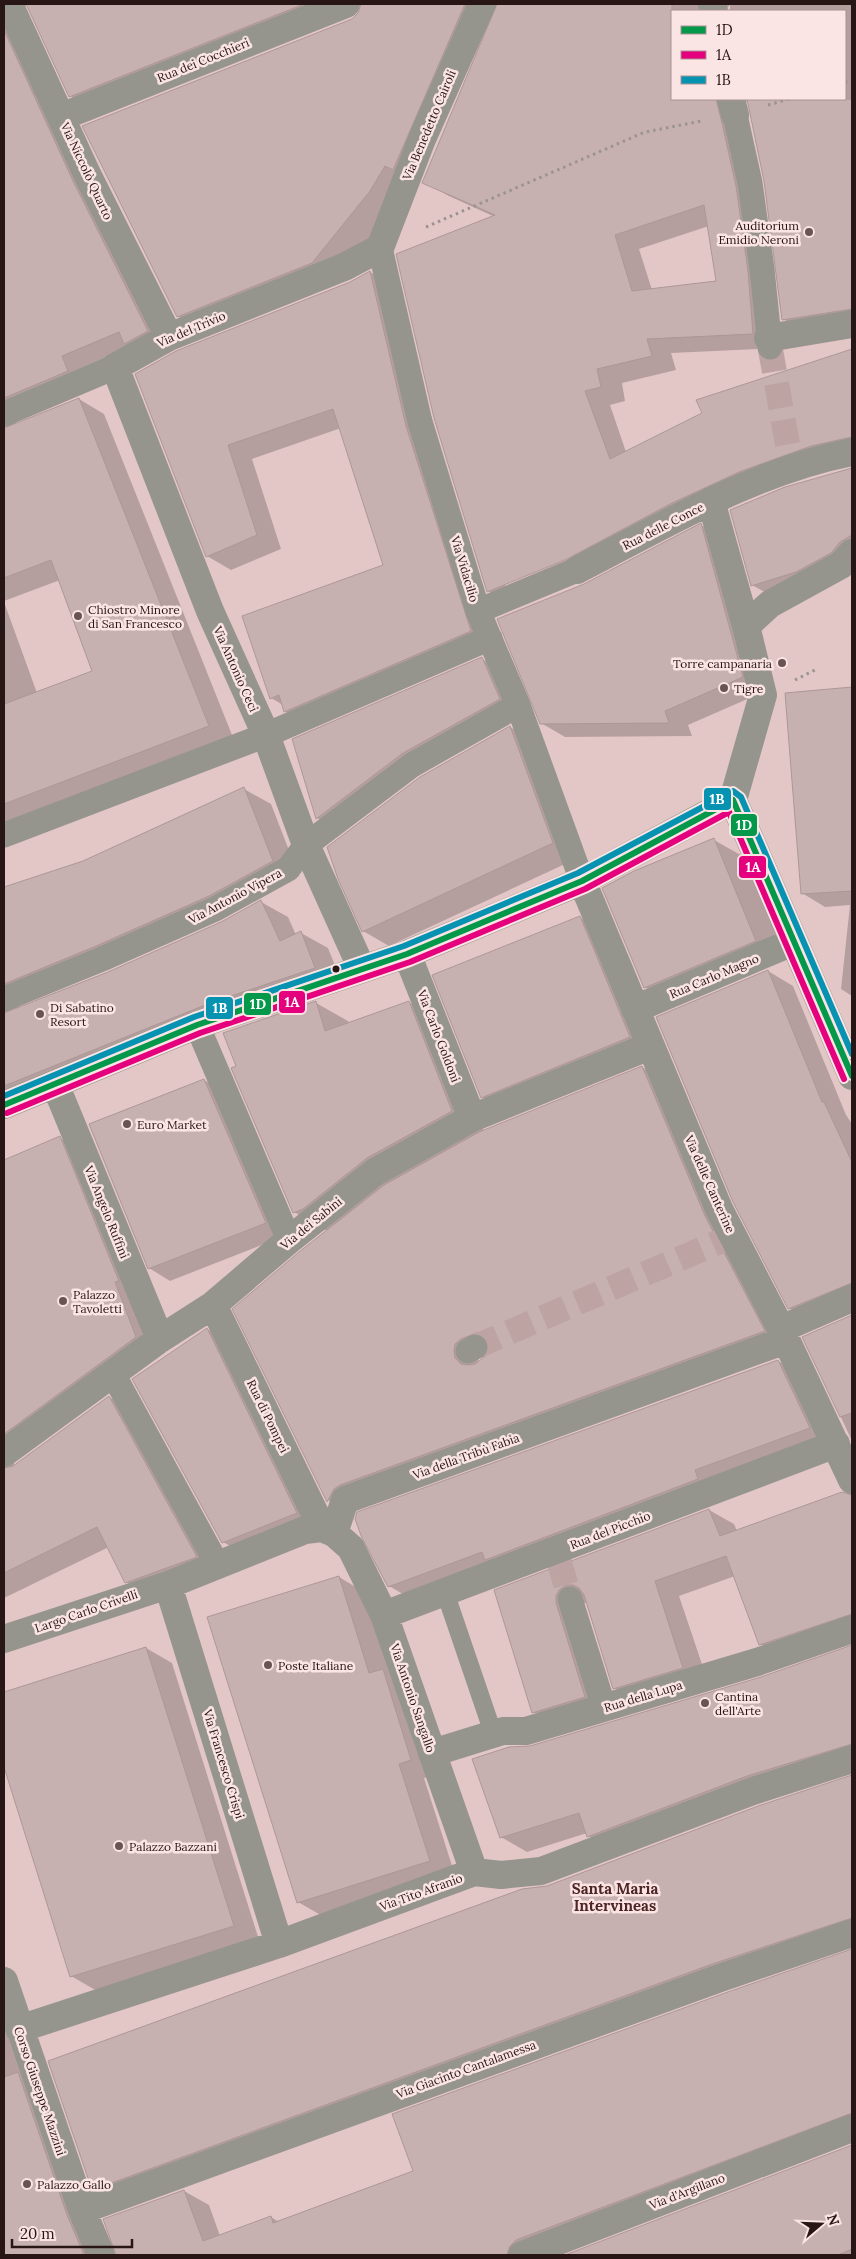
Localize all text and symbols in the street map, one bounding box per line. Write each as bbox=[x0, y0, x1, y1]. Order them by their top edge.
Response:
legend bbox=[671, 10, 846, 100]
text: 1D bbox=[716, 20, 733, 39]
street label: Rua dei Cocchieri bbox=[155, 35, 251, 85]
text: 1A bbox=[716, 45, 732, 64]
street label: Via Benedetto Cairoli bbox=[399, 68, 459, 183]
text: 1B bbox=[716, 70, 731, 89]
street label: Via Niccolò Quarto bbox=[57, 119, 116, 222]
place label: Auditorium Emidio Neroni bbox=[718, 218, 799, 247]
marker: Auditorium Emidio Neroni bbox=[803, 226, 815, 238]
street label: Via del Trivio bbox=[154, 308, 228, 351]
street label: Rua delle Conce bbox=[620, 499, 707, 553]
street label: Via Vidacilio bbox=[448, 533, 482, 604]
place label: Chiostro Minore di San Francesco bbox=[88, 602, 182, 631]
marker: Chiostro Minore di San Francesco bbox=[72, 610, 84, 622]
street label: Via Antonio Ceci bbox=[210, 623, 262, 714]
place label: Torre campanaria bbox=[673, 656, 772, 671]
marker: Torre campanaria bbox=[776, 657, 788, 669]
place label: Tigre bbox=[734, 681, 764, 696]
marker: Tigre bbox=[718, 682, 730, 694]
line badge: 1B bbox=[703, 787, 732, 811]
text: 1B bbox=[710, 790, 724, 808]
line badge: 1D bbox=[730, 813, 758, 837]
text: 1D bbox=[736, 816, 753, 834]
line badge: 1A bbox=[738, 855, 767, 879]
text: 1A bbox=[745, 858, 761, 876]
street label: Via Antonio Vipera bbox=[185, 865, 284, 927]
street label: Rua Carlo Magno bbox=[667, 950, 761, 1002]
unlabelled marker bbox=[331, 964, 341, 974]
street label: Via Carlo Goldoni bbox=[414, 987, 464, 1084]
line badge: 1A bbox=[278, 990, 306, 1014]
line badge: 1D bbox=[243, 992, 272, 1016]
text: 1A bbox=[284, 993, 300, 1011]
text: 1D bbox=[250, 995, 267, 1013]
line badge: 1B bbox=[205, 996, 234, 1020]
text: 1B bbox=[213, 999, 227, 1017]
place label: Di Sabatino Resort bbox=[50, 1000, 114, 1029]
marker: Di Sabatino Resort bbox=[34, 1008, 46, 1020]
place label: Euro Market bbox=[137, 1117, 207, 1132]
marker: Euro Market bbox=[121, 1118, 133, 1130]
street label: Via delle Canterine bbox=[681, 1132, 739, 1236]
street label: Via Angelo Ruffini bbox=[81, 1163, 132, 1261]
street label: Via dei Sabini bbox=[277, 1194, 345, 1253]
place label: Palazzo Tavoletti bbox=[73, 1287, 122, 1316]
marker: Palazzo Tavoletti bbox=[57, 1295, 69, 1307]
street label: Rua di Pompei bbox=[244, 1377, 292, 1455]
street label: Via della Tribù Fabia bbox=[410, 1430, 521, 1483]
street label: Rua del Picchio bbox=[568, 1508, 652, 1552]
street label: Largo Carlo Crivelli bbox=[33, 1586, 139, 1636]
street label: Via Antonio Sangallo bbox=[387, 1641, 439, 1754]
place label: Poste Italiane bbox=[278, 1658, 354, 1673]
marker: Poste Italiane bbox=[262, 1659, 274, 1671]
street label: Rua della Lupa bbox=[602, 1677, 684, 1715]
place label: Cantina dell'Arte bbox=[715, 1689, 762, 1718]
marker: Cantina dell'Arte bbox=[699, 1697, 711, 1709]
street label: Via Francesco Crispi bbox=[200, 1707, 248, 1820]
place label: Palazzo Bazzani bbox=[129, 1839, 217, 1854]
marker: Palazzo Bazzani bbox=[113, 1840, 125, 1852]
street label: Via Tito Afranio bbox=[377, 1870, 464, 1914]
district label: Santa Maria Intervineas bbox=[572, 1879, 658, 1915]
street label: Corso Giuseppe Mazzini bbox=[11, 2024, 69, 2158]
street label: Via Giacinto Cantalamessa bbox=[393, 2037, 538, 2102]
street label: Via d'Argillano bbox=[646, 2170, 727, 2213]
place label: Palazzo Gallo bbox=[37, 2177, 111, 2192]
marker: Palazzo Gallo bbox=[21, 2178, 33, 2190]
north arrow bbox=[796, 2199, 846, 2249]
text: N bbox=[823, 2212, 844, 2228]
scale bar bbox=[12, 2216, 132, 2248]
text: 20 m bbox=[20, 2224, 55, 2243]

